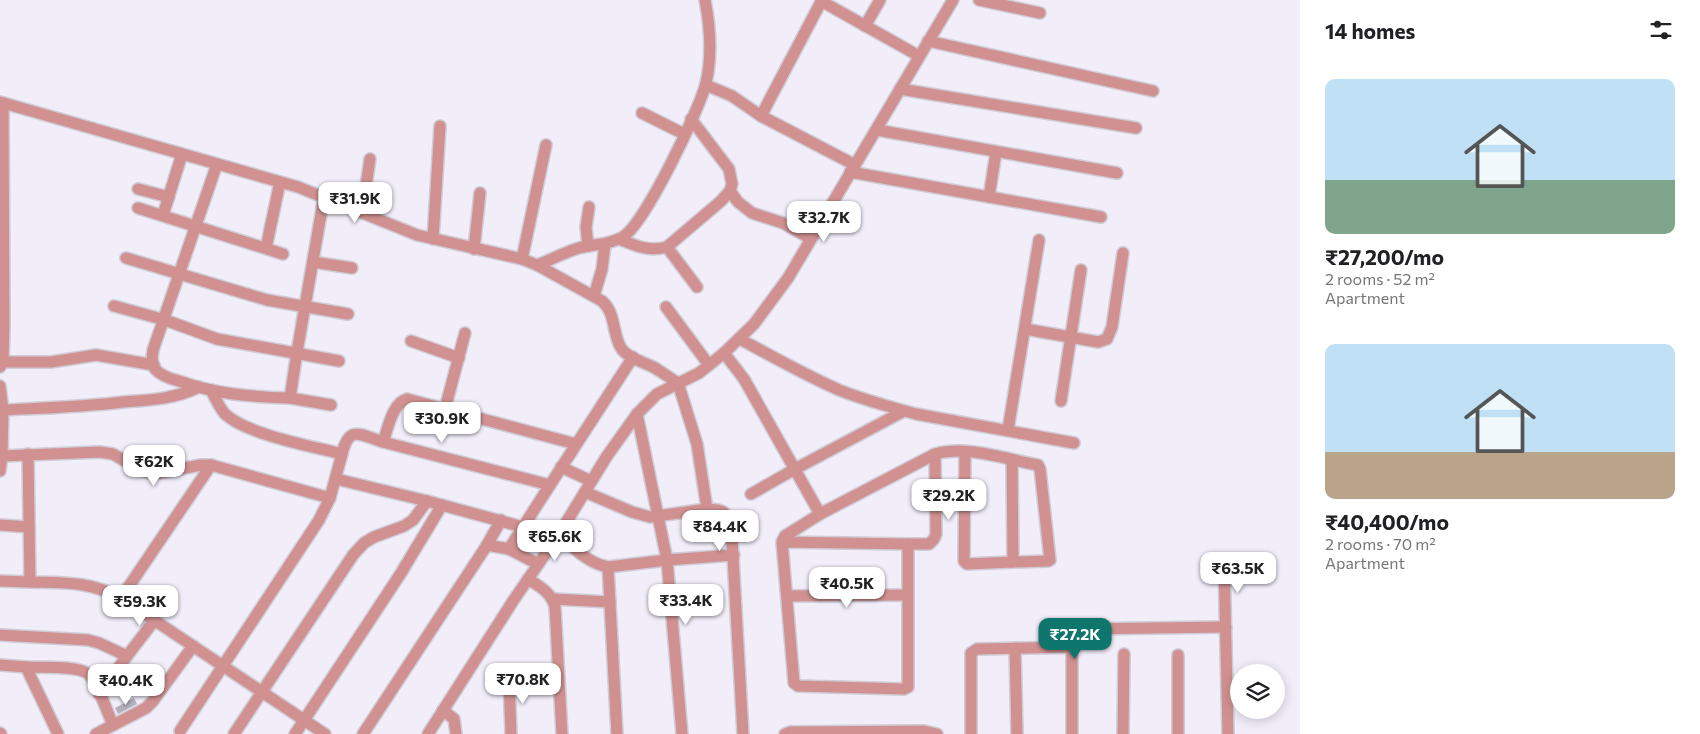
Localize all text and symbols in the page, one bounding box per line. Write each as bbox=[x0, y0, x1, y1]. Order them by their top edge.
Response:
icon: filters bbox=[1647, 16, 1675, 44]
text: 14 homes bbox=[1325, 18, 1415, 43]
icon: home bbox=[1455, 111, 1545, 201]
pin: ₹31.9K bbox=[314, 182, 396, 224]
text: ₹31.9K bbox=[329, 188, 381, 207]
pin: ₹32.7K bbox=[783, 200, 865, 243]
text: ₹32.7K bbox=[798, 207, 850, 226]
text: ₹27,200/mo bbox=[1325, 244, 1444, 269]
text: 2 rooms · 52 m² bbox=[1325, 269, 1435, 288]
text: Apartment bbox=[1325, 288, 1405, 307]
icon: home bbox=[1455, 376, 1545, 466]
pin: ₹30.9K bbox=[401, 402, 483, 444]
text: ₹30.9K bbox=[415, 408, 469, 427]
pin: ₹62K bbox=[124, 444, 184, 487]
text: ₹62K bbox=[134, 451, 174, 470]
pin: ₹29.2K bbox=[908, 478, 990, 521]
text: ₹29.2K bbox=[922, 485, 976, 504]
text: ₹40,400/mo bbox=[1325, 509, 1449, 534]
pin: ₹84.4K bbox=[679, 510, 761, 552]
text: ₹84.4K bbox=[693, 516, 747, 535]
pin: ₹65.6K bbox=[514, 520, 596, 562]
text: ₹65.6K bbox=[528, 526, 582, 545]
text: 2 rooms · 70 m² bbox=[1325, 534, 1436, 553]
pin: ₹63.5K bbox=[1197, 552, 1279, 594]
text: Apartment bbox=[1325, 553, 1405, 572]
text: ₹63.5K bbox=[1211, 558, 1265, 577]
pin: ₹40.5K bbox=[806, 566, 888, 609]
text: ₹40.5K bbox=[820, 573, 874, 592]
pin: ₹59.3K bbox=[99, 584, 181, 627]
pin: ₹33.4K bbox=[645, 584, 727, 626]
text: ₹33.4K bbox=[659, 590, 713, 609]
text: ₹59.3K bbox=[113, 591, 167, 610]
pin: ₹27.2K bbox=[1034, 618, 1116, 660]
text: ₹27.2K bbox=[1050, 624, 1100, 643]
pin: ₹70.8K bbox=[482, 662, 564, 705]
pin: ₹40.4K bbox=[85, 664, 167, 706]
map controls bbox=[1230, 664, 1285, 719]
button: layers bbox=[1230, 664, 1285, 719]
text: ₹70.8K bbox=[496, 669, 550, 688]
text: ₹40.4K bbox=[99, 670, 153, 689]

